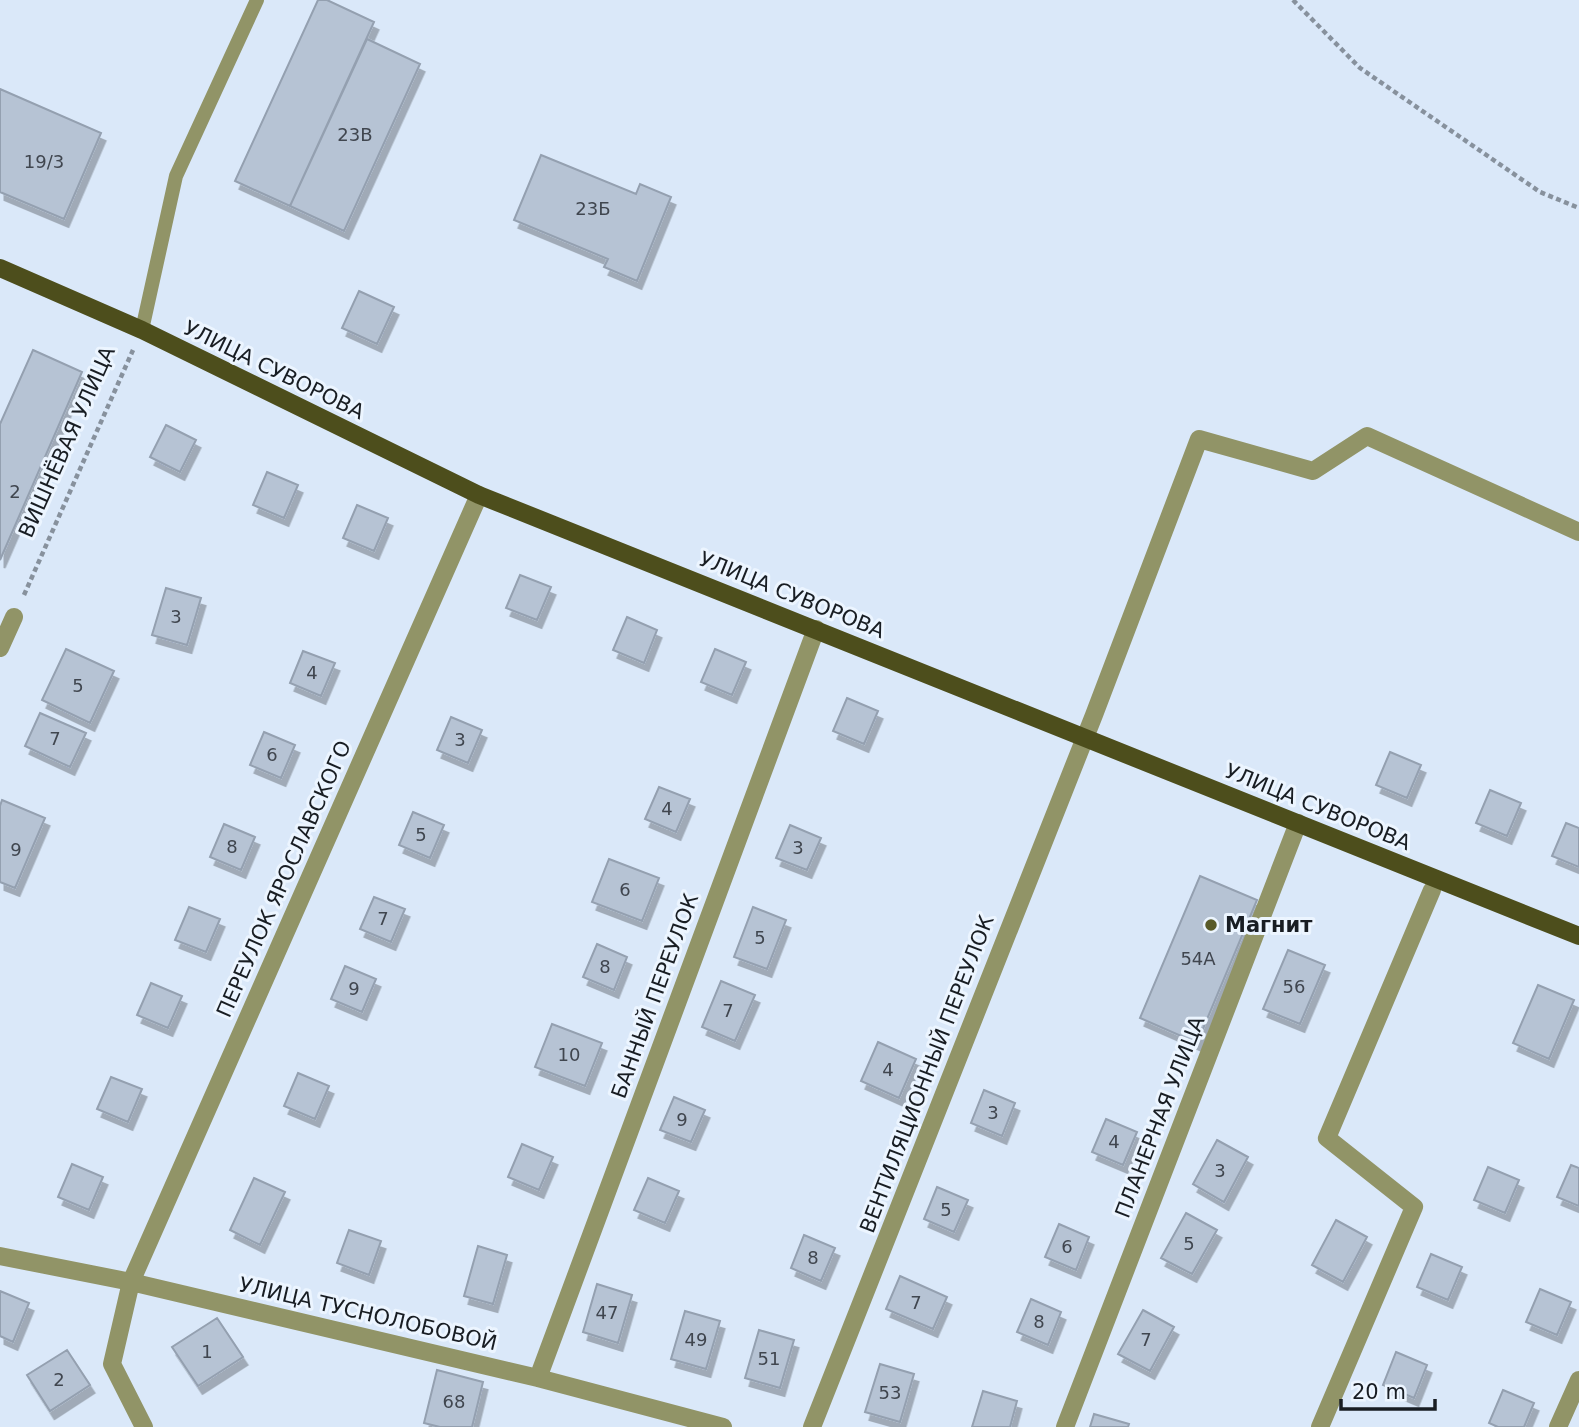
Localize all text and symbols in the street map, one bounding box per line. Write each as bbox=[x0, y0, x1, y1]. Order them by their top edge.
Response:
house number: 23В bbox=[337, 124, 373, 145]
house number: 19/3 bbox=[24, 151, 64, 172]
house number: 23Б bbox=[575, 198, 611, 219]
street label: УЛИЦА СУВОРОВА bbox=[180, 316, 369, 424]
street label: ВИШНЁВАЯ УЛИЦА bbox=[13, 342, 120, 541]
house number: 2 bbox=[9, 481, 21, 502]
street label: УЛИЦА СУВОРОВА bbox=[696, 547, 889, 643]
house number: 3 bbox=[170, 606, 182, 627]
house number: 4 bbox=[306, 662, 318, 683]
house number: 5 bbox=[72, 675, 84, 696]
house number: 7 bbox=[49, 728, 61, 749]
house number: 3 bbox=[454, 729, 466, 750]
street label: ПЕРЕУЛОК ЯРОСЛАВСКОГО bbox=[212, 737, 356, 1021]
house number: 6 bbox=[266, 744, 278, 765]
street label: УЛИЦА СУВОРОВА bbox=[1222, 759, 1415, 855]
house number: 4 bbox=[661, 798, 673, 819]
house number: 5 bbox=[415, 824, 427, 845]
house number: 8 bbox=[226, 836, 238, 857]
house number: 3 bbox=[792, 837, 804, 858]
house number: 9 bbox=[10, 839, 22, 860]
house number: 6 bbox=[619, 879, 631, 900]
street label: БАННЫЙ ПЕРЕУЛОК bbox=[606, 890, 703, 1102]
house number: 7 bbox=[377, 908, 389, 929]
street label: ВЕНТИЛЯЦИОННЫЙ ПЕРЕУЛОК bbox=[854, 911, 999, 1236]
place label: Магнит bbox=[1225, 913, 1313, 937]
marker: Магнит bbox=[1203, 917, 1219, 933]
house number: 5 bbox=[754, 927, 766, 948]
house number: 54А bbox=[1180, 948, 1216, 969]
house number: 8 bbox=[599, 956, 611, 977]
house number: 56 bbox=[1283, 976, 1305, 997]
house number: 9 bbox=[348, 978, 360, 999]
house number: 7 bbox=[722, 1000, 734, 1021]
street label: ПЛАНЕРНАЯ УЛИЦА bbox=[1110, 1012, 1210, 1221]
house number: 10 bbox=[558, 1044, 580, 1065]
house number: 4 bbox=[882, 1059, 894, 1080]
house number: 3 bbox=[987, 1102, 999, 1123]
house number: 9 bbox=[676, 1109, 688, 1130]
house number: 4 bbox=[1108, 1131, 1120, 1152]
house number: 3 bbox=[1214, 1160, 1226, 1181]
house number: 5 bbox=[940, 1199, 952, 1220]
house number: 5 bbox=[1183, 1233, 1195, 1254]
house number: 6 bbox=[1061, 1236, 1073, 1257]
house number: 8 bbox=[807, 1247, 819, 1268]
street label: УЛИЦА ТУСНОЛОБОВОЙ bbox=[237, 1272, 500, 1355]
house number: 7 bbox=[910, 1292, 922, 1313]
house number: 47 bbox=[596, 1302, 618, 1323]
house number: 8 bbox=[1033, 1311, 1045, 1332]
house number: 49 bbox=[685, 1329, 707, 1350]
house number: 7 bbox=[1140, 1329, 1152, 1350]
house number: 1 bbox=[201, 1341, 213, 1362]
house number: 51 bbox=[758, 1348, 780, 1369]
scale bar bbox=[1341, 1368, 1436, 1412]
house number: 2 bbox=[53, 1369, 65, 1390]
text: 20 m bbox=[1352, 1380, 1406, 1404]
house number: 53 bbox=[879, 1382, 901, 1403]
house number: 68 bbox=[443, 1391, 465, 1412]

